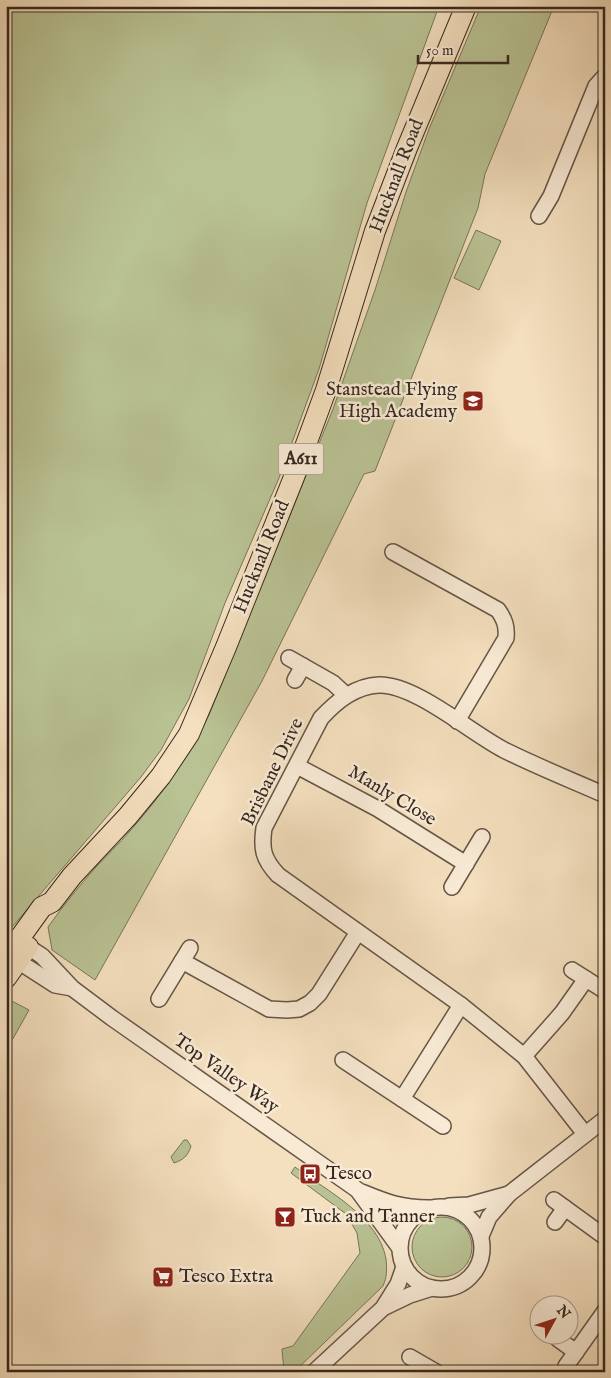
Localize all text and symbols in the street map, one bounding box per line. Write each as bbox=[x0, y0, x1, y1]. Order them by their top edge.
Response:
scale bar bbox=[418, 32, 508, 64]
text: 50 m bbox=[426, 41, 454, 60]
street label: Hucknall Road bbox=[364, 115, 430, 236]
place label: Stanstead Flying High Academy bbox=[326, 378, 458, 424]
school or university icon: Stanstead Flying High Academy bbox=[461, 389, 485, 413]
road number: A611 bbox=[278, 444, 324, 474]
street label: Hucknall Road bbox=[228, 496, 296, 617]
street label: Brisbane Drive bbox=[237, 714, 310, 830]
street label: Manly Close bbox=[343, 760, 441, 832]
street label: Top Valley Way bbox=[169, 1029, 284, 1120]
bus stop icon: Tesco bbox=[298, 1162, 322, 1186]
place label: Tesco bbox=[326, 1162, 372, 1186]
bar icon: Tuck and Tanner bbox=[273, 1205, 297, 1229]
place label: Tuck and Tanner bbox=[301, 1205, 435, 1229]
supermarket icon: Tesco Extra bbox=[151, 1265, 175, 1289]
place label: Tesco Extra bbox=[179, 1265, 274, 1289]
north arrow bbox=[528, 1296, 578, 1346]
text: N bbox=[552, 1301, 574, 1323]

